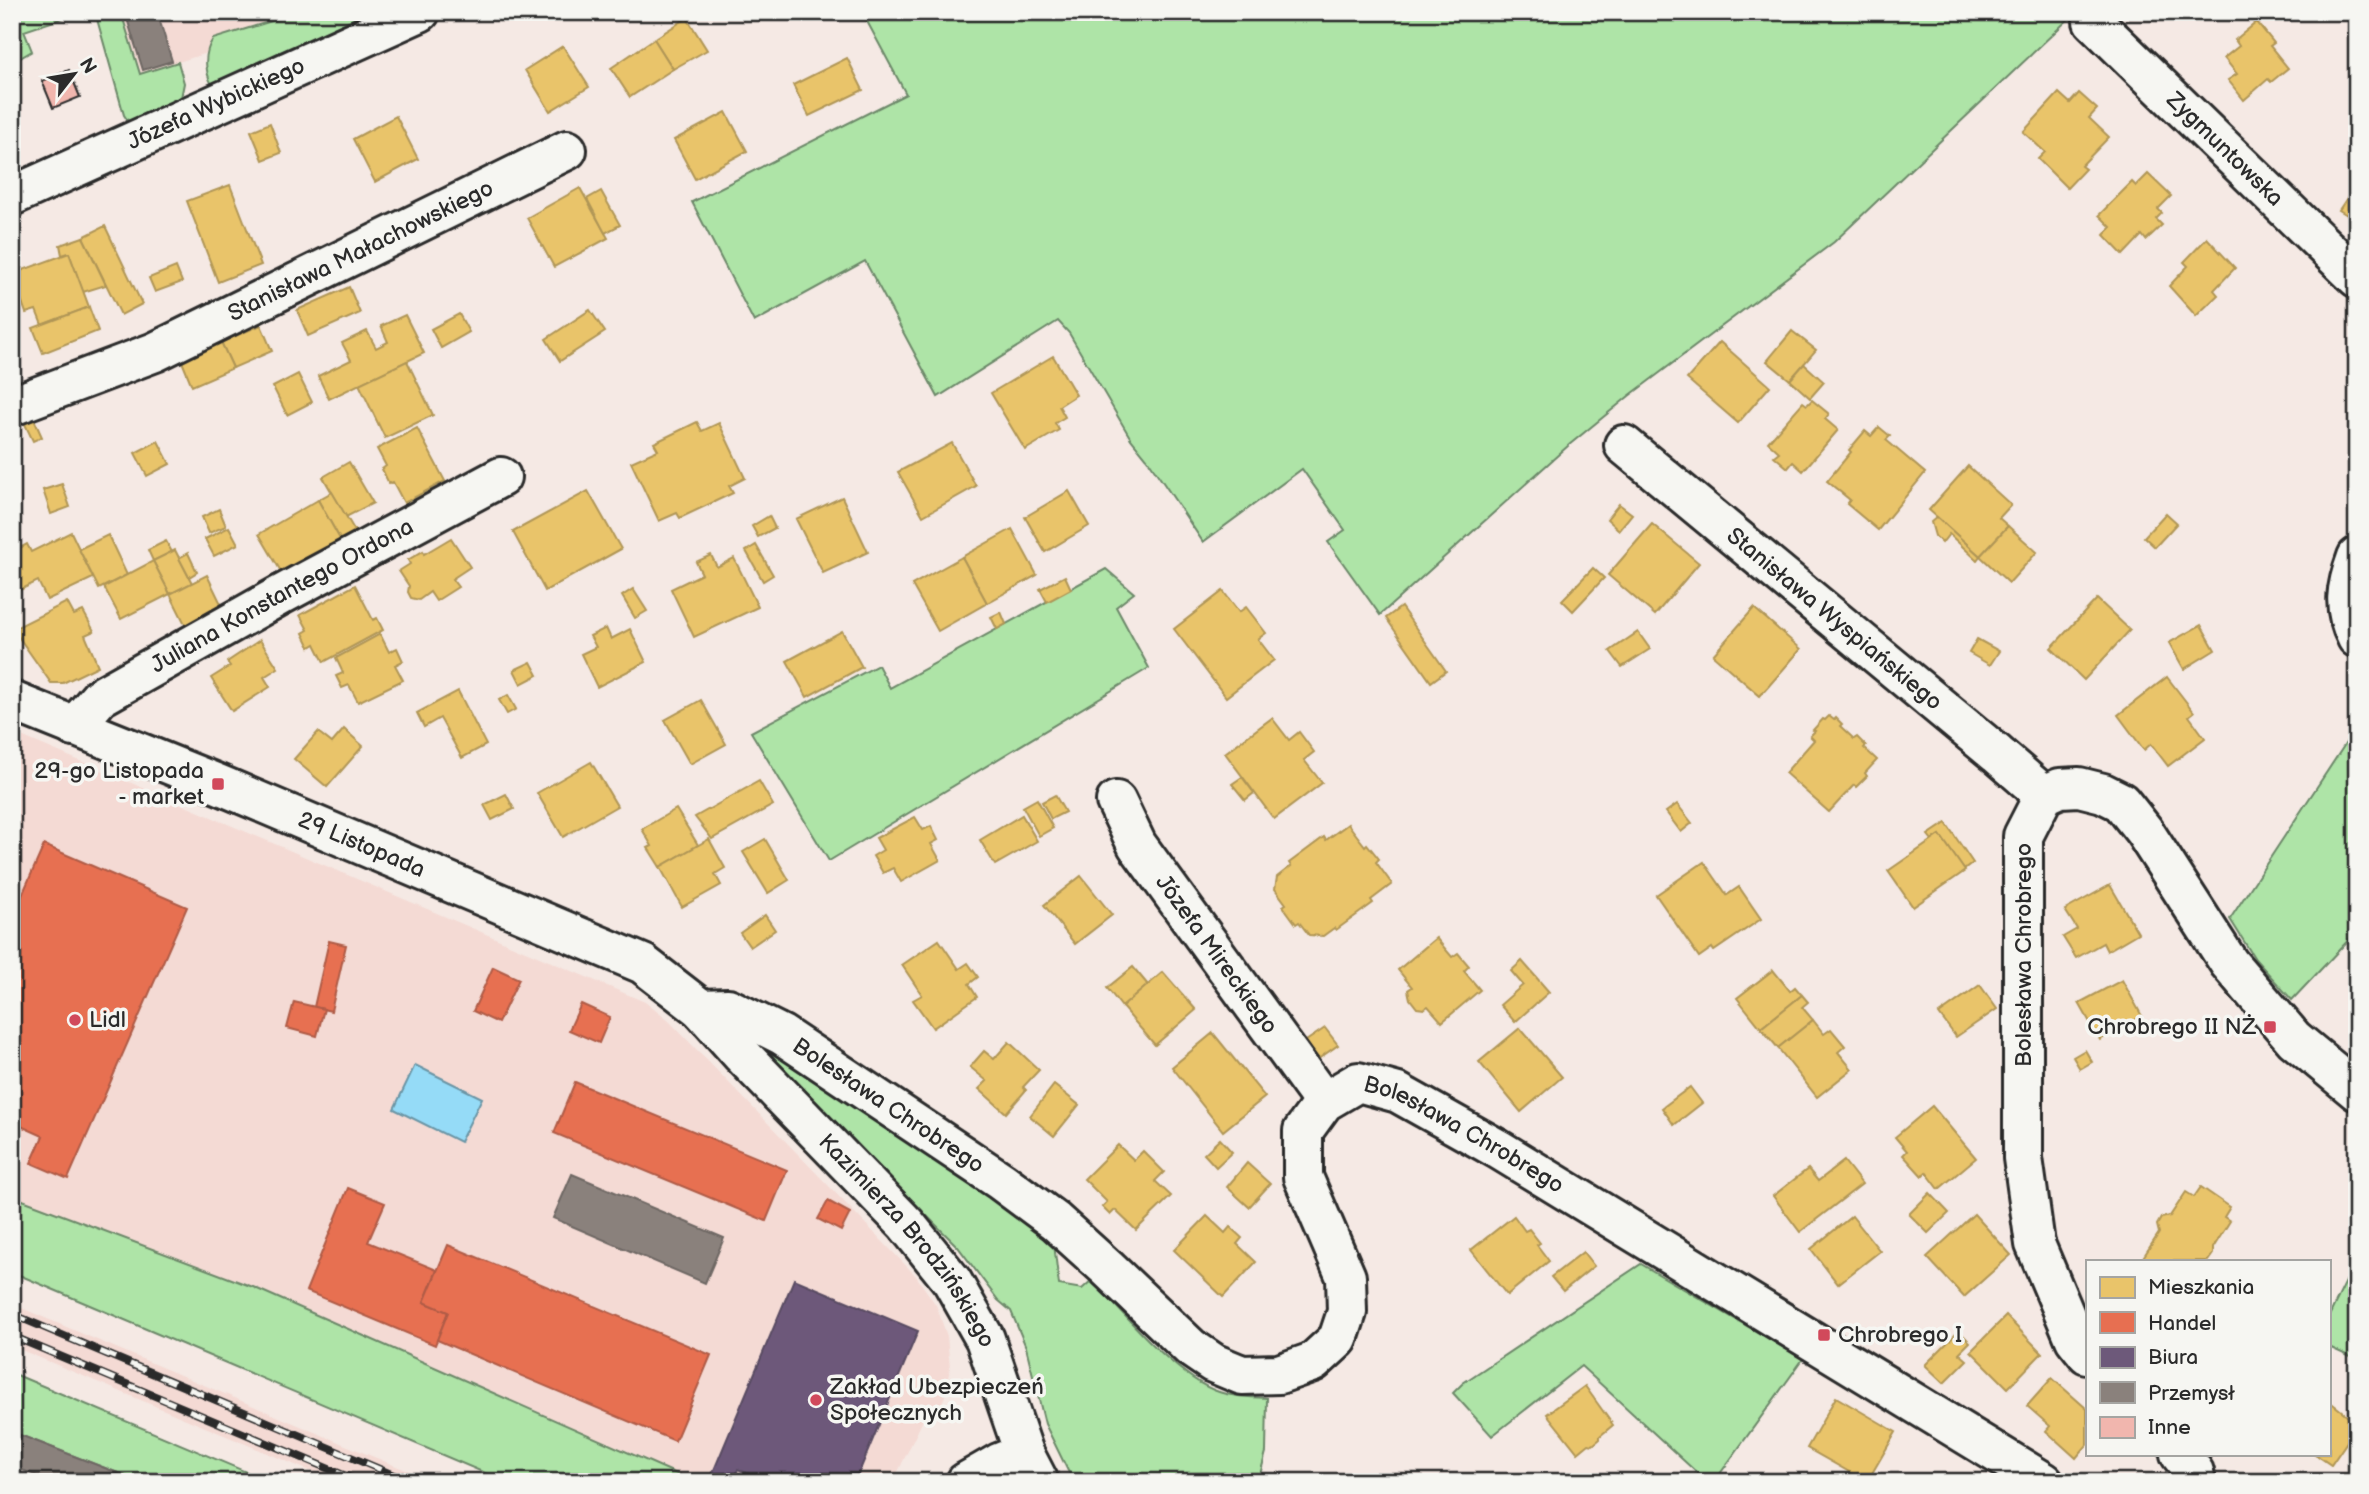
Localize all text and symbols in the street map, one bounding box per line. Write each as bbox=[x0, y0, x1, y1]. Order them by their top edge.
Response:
north arrow bbox=[38, 38, 108, 108]
street label: Józefa Wybickiego bbox=[123, 52, 309, 156]
text: N bbox=[74, 54, 101, 78]
street label: Zygmuntowska bbox=[2160, 86, 2289, 212]
street label: Stanisława Małachowskiego bbox=[223, 174, 498, 328]
street label: Juliana Konstantego Ordona bbox=[146, 513, 418, 679]
street label: Stanisława Wyspiańskiego bbox=[1721, 522, 1948, 717]
place label: 29-go Listopada - market bbox=[34, 757, 204, 811]
marker: 29-go Listopada - market bbox=[210, 776, 226, 792]
street label: 29 Listopada bbox=[294, 806, 429, 884]
street label: Bolesława Chrobrego bbox=[2010, 843, 2038, 1067]
street label: Józefa Mireckiego bbox=[1149, 869, 1284, 1039]
place label: Lidl bbox=[89, 1006, 126, 1034]
marker: Lidl bbox=[67, 1012, 83, 1028]
place label: Chrobrego II NŻ bbox=[2087, 1013, 2257, 1041]
marker: Chrobrego II NŻ bbox=[2262, 1019, 2278, 1035]
street label: Bolesława Chrobrego bbox=[787, 1032, 989, 1180]
street label: Bolesława Chrobrego bbox=[1360, 1070, 1569, 1200]
street label: Kazimierza Brodzińskiego bbox=[812, 1128, 1001, 1351]
legend bbox=[2086, 1260, 2330, 1456]
text: Mieszkania bbox=[2148, 1275, 2254, 1300]
text: Handel bbox=[2148, 1311, 2216, 1336]
place label: Chrobrego I bbox=[1838, 1321, 1962, 1349]
marker: Chrobrego I bbox=[1816, 1327, 1832, 1343]
text: Biura bbox=[2148, 1345, 2198, 1370]
place label: Zakład Ubezpieczeń Społecznych bbox=[829, 1373, 1044, 1427]
text: Przemysł bbox=[2148, 1381, 2235, 1406]
marker: Zakład Ubezpieczeń Społecznych bbox=[808, 1392, 824, 1408]
text: Inne bbox=[2148, 1415, 2191, 1440]

